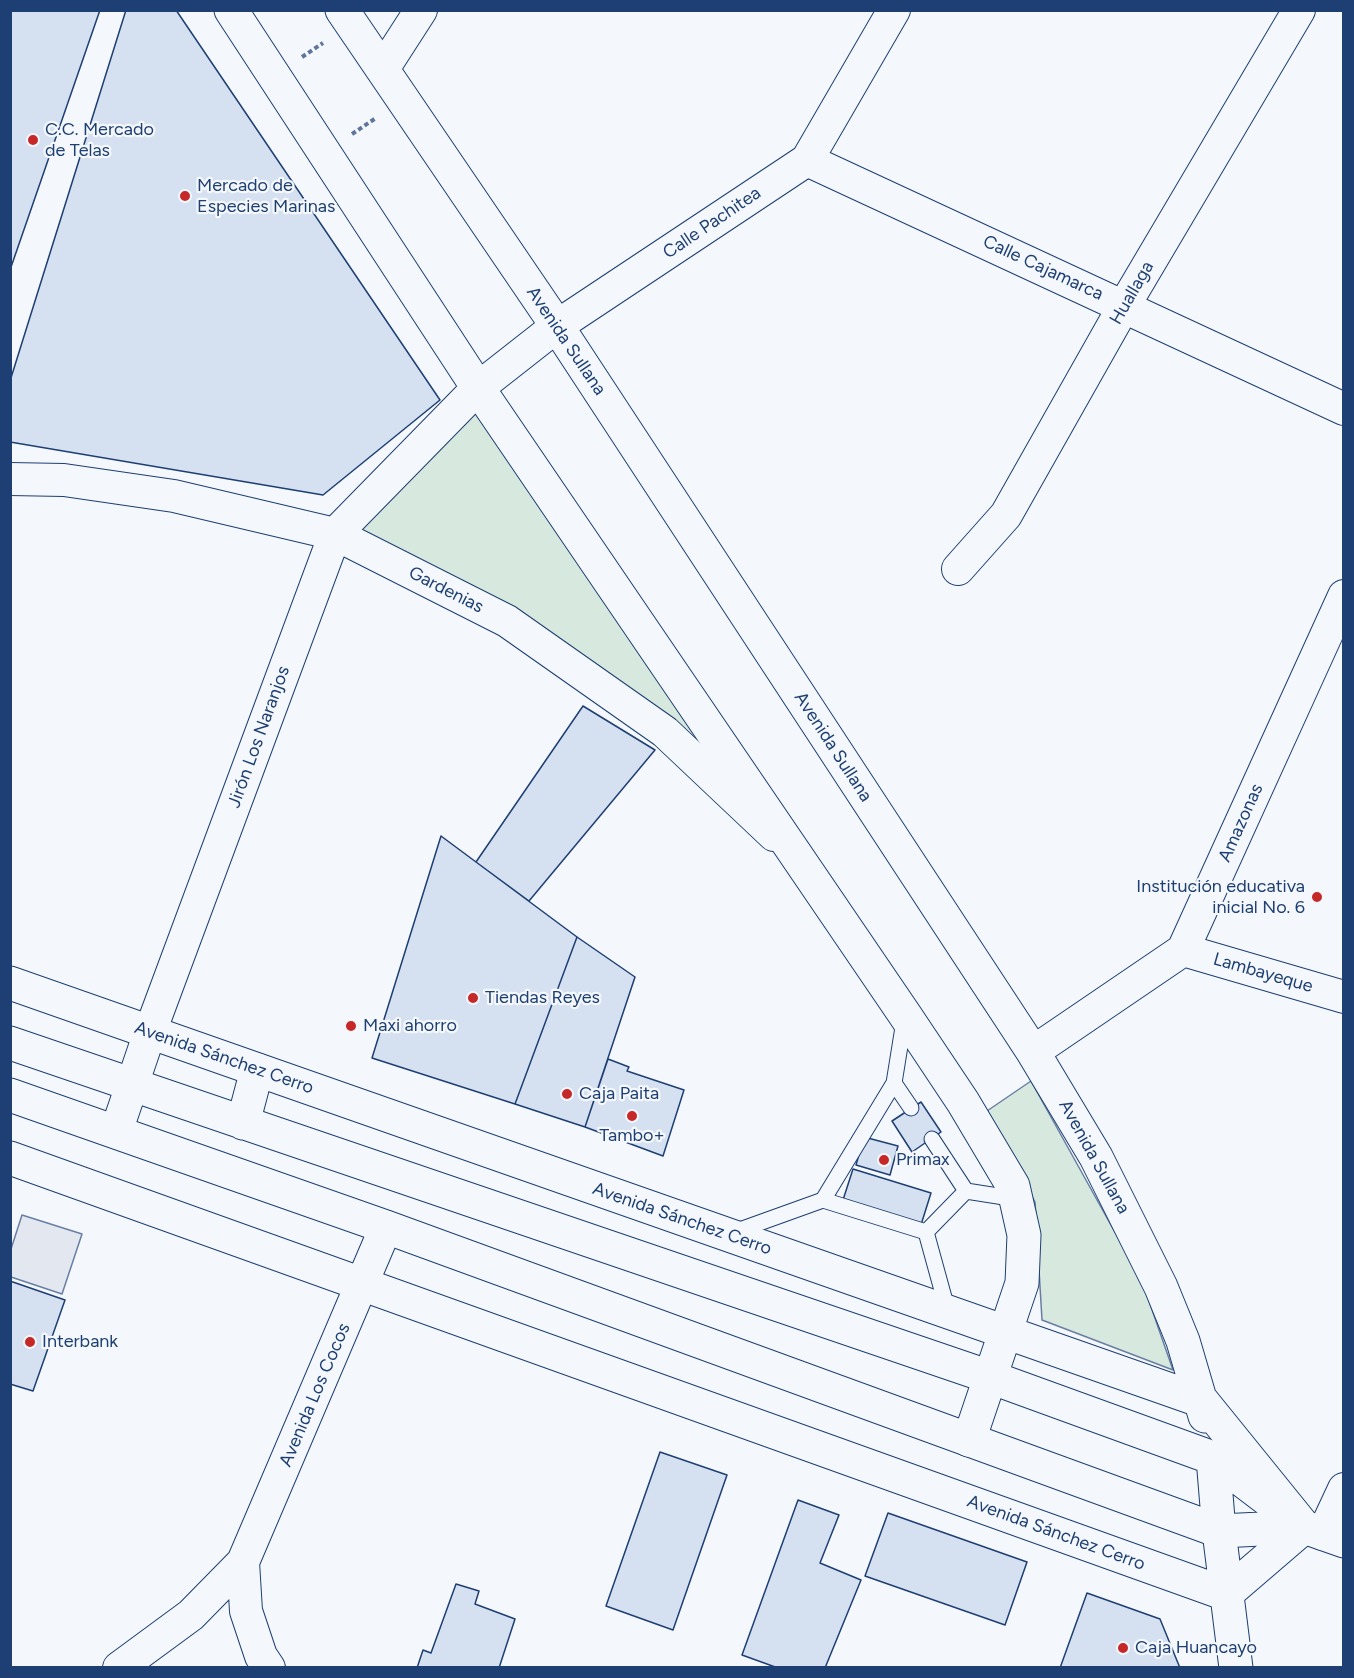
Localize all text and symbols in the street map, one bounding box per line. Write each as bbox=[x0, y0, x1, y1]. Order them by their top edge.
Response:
place label: C.C. Mercado de Telas bbox=[45, 119, 154, 162]
marker: C.C. Mercado de Telas bbox=[26, 133, 40, 147]
place label: Mercado de Especies Marinas bbox=[197, 175, 335, 218]
street label: Calle Pachitea bbox=[659, 182, 765, 264]
marker: Mercado de Especies Marinas bbox=[178, 189, 192, 203]
street label: Calle Cajamarca bbox=[980, 231, 1106, 305]
street label: Huallaga bbox=[1105, 257, 1159, 329]
street label: Avenida Sullana bbox=[522, 282, 610, 400]
street label: Gardenias bbox=[405, 562, 487, 618]
street label: Jirón Los Naranjos bbox=[223, 663, 295, 811]
street label: Avenida Sullana bbox=[789, 688, 877, 806]
street label: Amazonas bbox=[1214, 780, 1268, 866]
place label: Institución educativa inicial No. 6 bbox=[1136, 876, 1305, 918]
marker: Institución educativa inicial No. 6 bbox=[1310, 890, 1324, 904]
street label: Lambayeque bbox=[1211, 948, 1315, 998]
place label: Tiendas Reyes bbox=[485, 987, 600, 1009]
marker: Tiendas Reyes bbox=[466, 991, 480, 1005]
place label: Maxi ahorro bbox=[363, 1015, 457, 1037]
street label: Avenida Sánchez Cerro bbox=[132, 1017, 316, 1099]
marker: Maxi ahorro bbox=[344, 1019, 358, 1033]
place label: Caja Paita bbox=[579, 1083, 659, 1105]
marker: Caja Paita bbox=[560, 1087, 574, 1101]
street label: Avenida Sullana bbox=[1054, 1096, 1134, 1218]
marker: Tambo+ bbox=[625, 1109, 639, 1123]
place label: Tambo+ bbox=[599, 1125, 665, 1147]
place label: Primax bbox=[896, 1149, 950, 1171]
marker: Primax bbox=[877, 1153, 891, 1167]
street label: Avenida Sánchez Cerro bbox=[590, 1178, 774, 1260]
street label: Avenida Los Cocos bbox=[275, 1320, 355, 1470]
place label: Interbank bbox=[42, 1331, 118, 1353]
marker: Interbank bbox=[23, 1335, 37, 1349]
street label: Avenida Sánchez Cerro bbox=[964, 1491, 1148, 1575]
place label: Caja Huancayo bbox=[1135, 1637, 1257, 1659]
marker: Caja Huancayo bbox=[1116, 1641, 1130, 1655]

